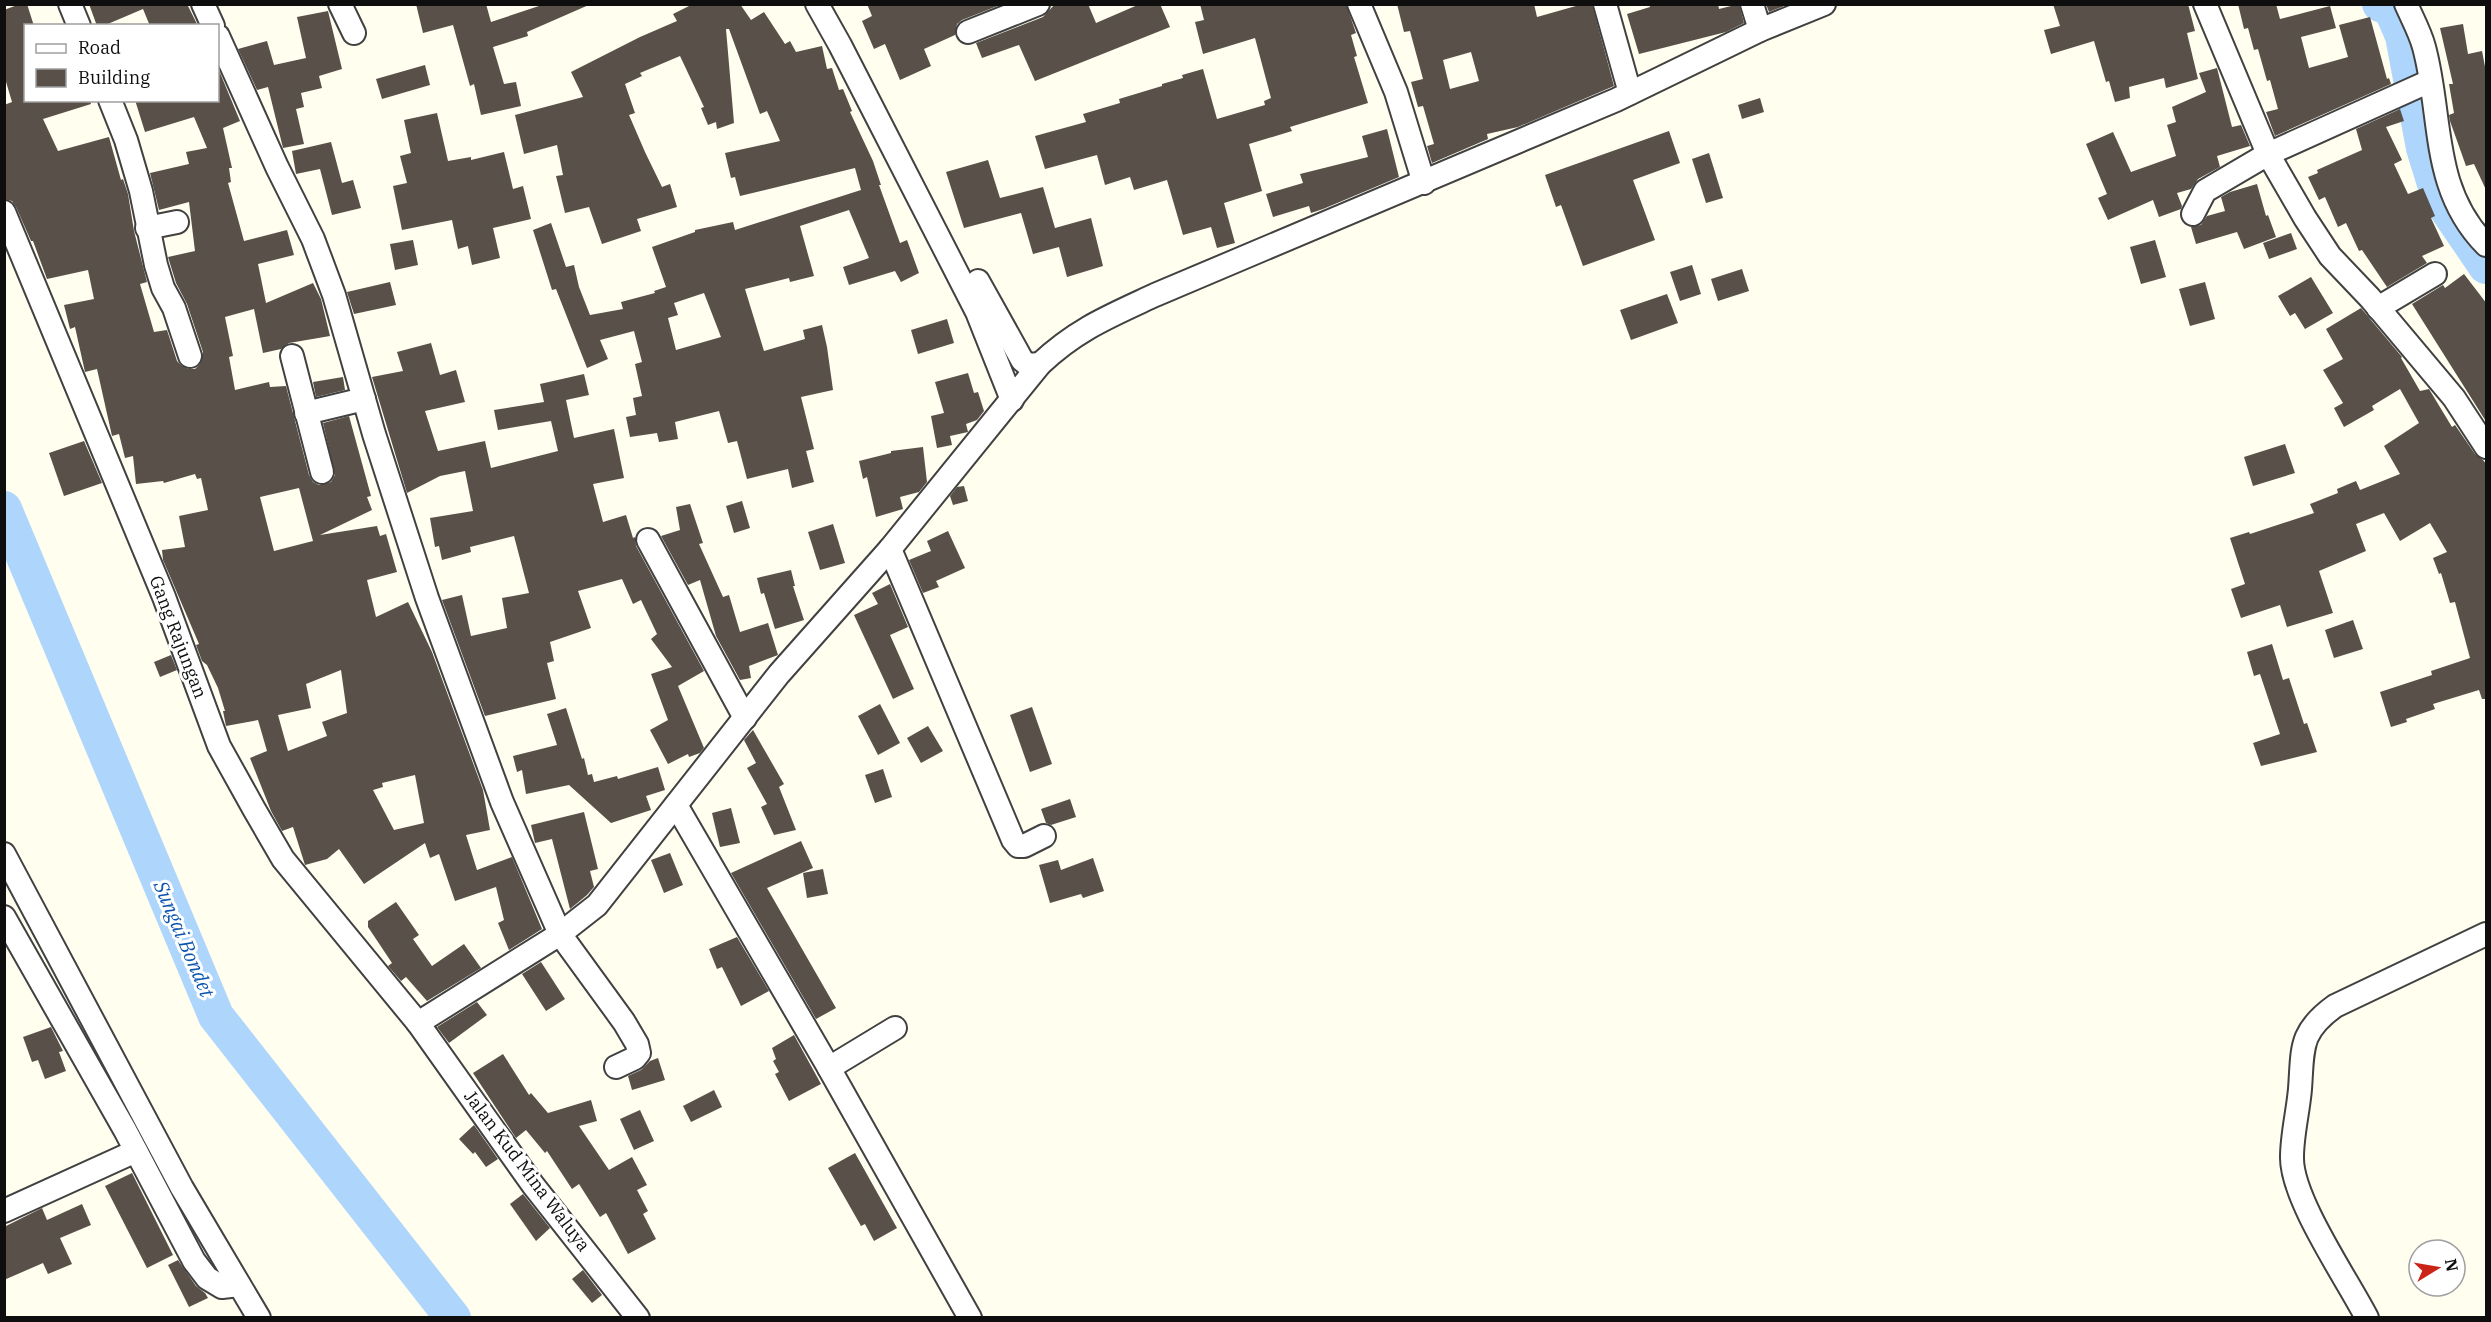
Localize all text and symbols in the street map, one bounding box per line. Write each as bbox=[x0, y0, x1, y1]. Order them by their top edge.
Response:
legend bbox=[24, 24, 219, 102]
text: Road bbox=[78, 36, 121, 59]
text: Building bbox=[78, 66, 150, 89]
street label: Gang Rajungan bbox=[145, 572, 212, 701]
water label: Sungai Bondet bbox=[147, 875, 222, 1002]
street label: Jalan Kud Mina Waluya bbox=[459, 1085, 596, 1256]
north arrow bbox=[2407, 1238, 2467, 1298]
text: N bbox=[2441, 1257, 2463, 1273]

